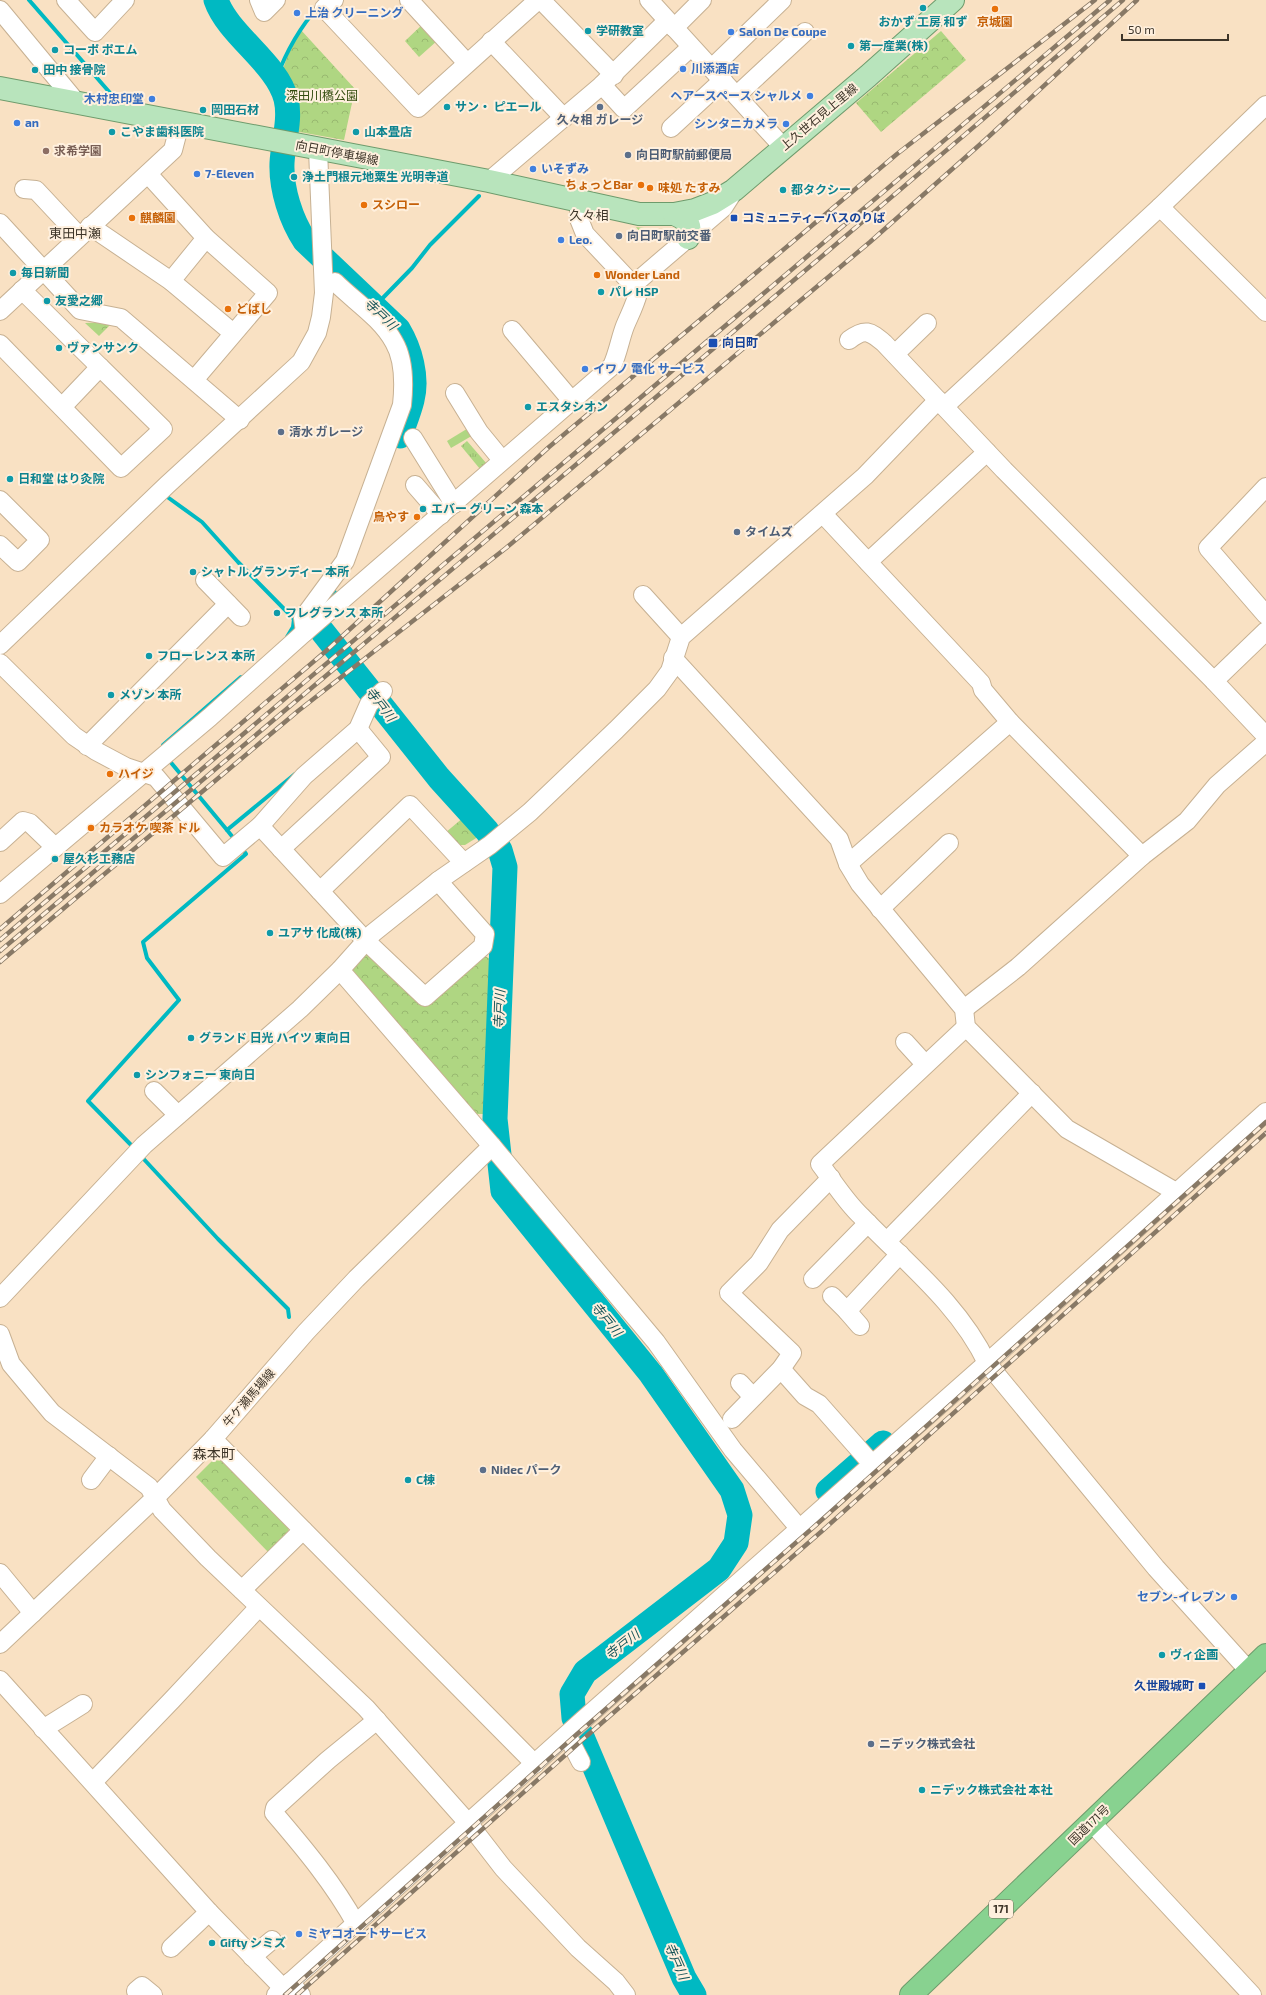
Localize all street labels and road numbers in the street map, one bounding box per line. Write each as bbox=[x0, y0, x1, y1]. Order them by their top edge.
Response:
street label: 上久世石見上里線 bbox=[777, 80, 860, 152]
street label: 向日町停車場線 bbox=[295, 137, 380, 167]
street label: 牛ケ瀬馬場線 bbox=[219, 1366, 277, 1429]
street label: 国道171号 bbox=[1065, 1801, 1112, 1847]
road number: 171 bbox=[989, 1900, 1013, 1918]

